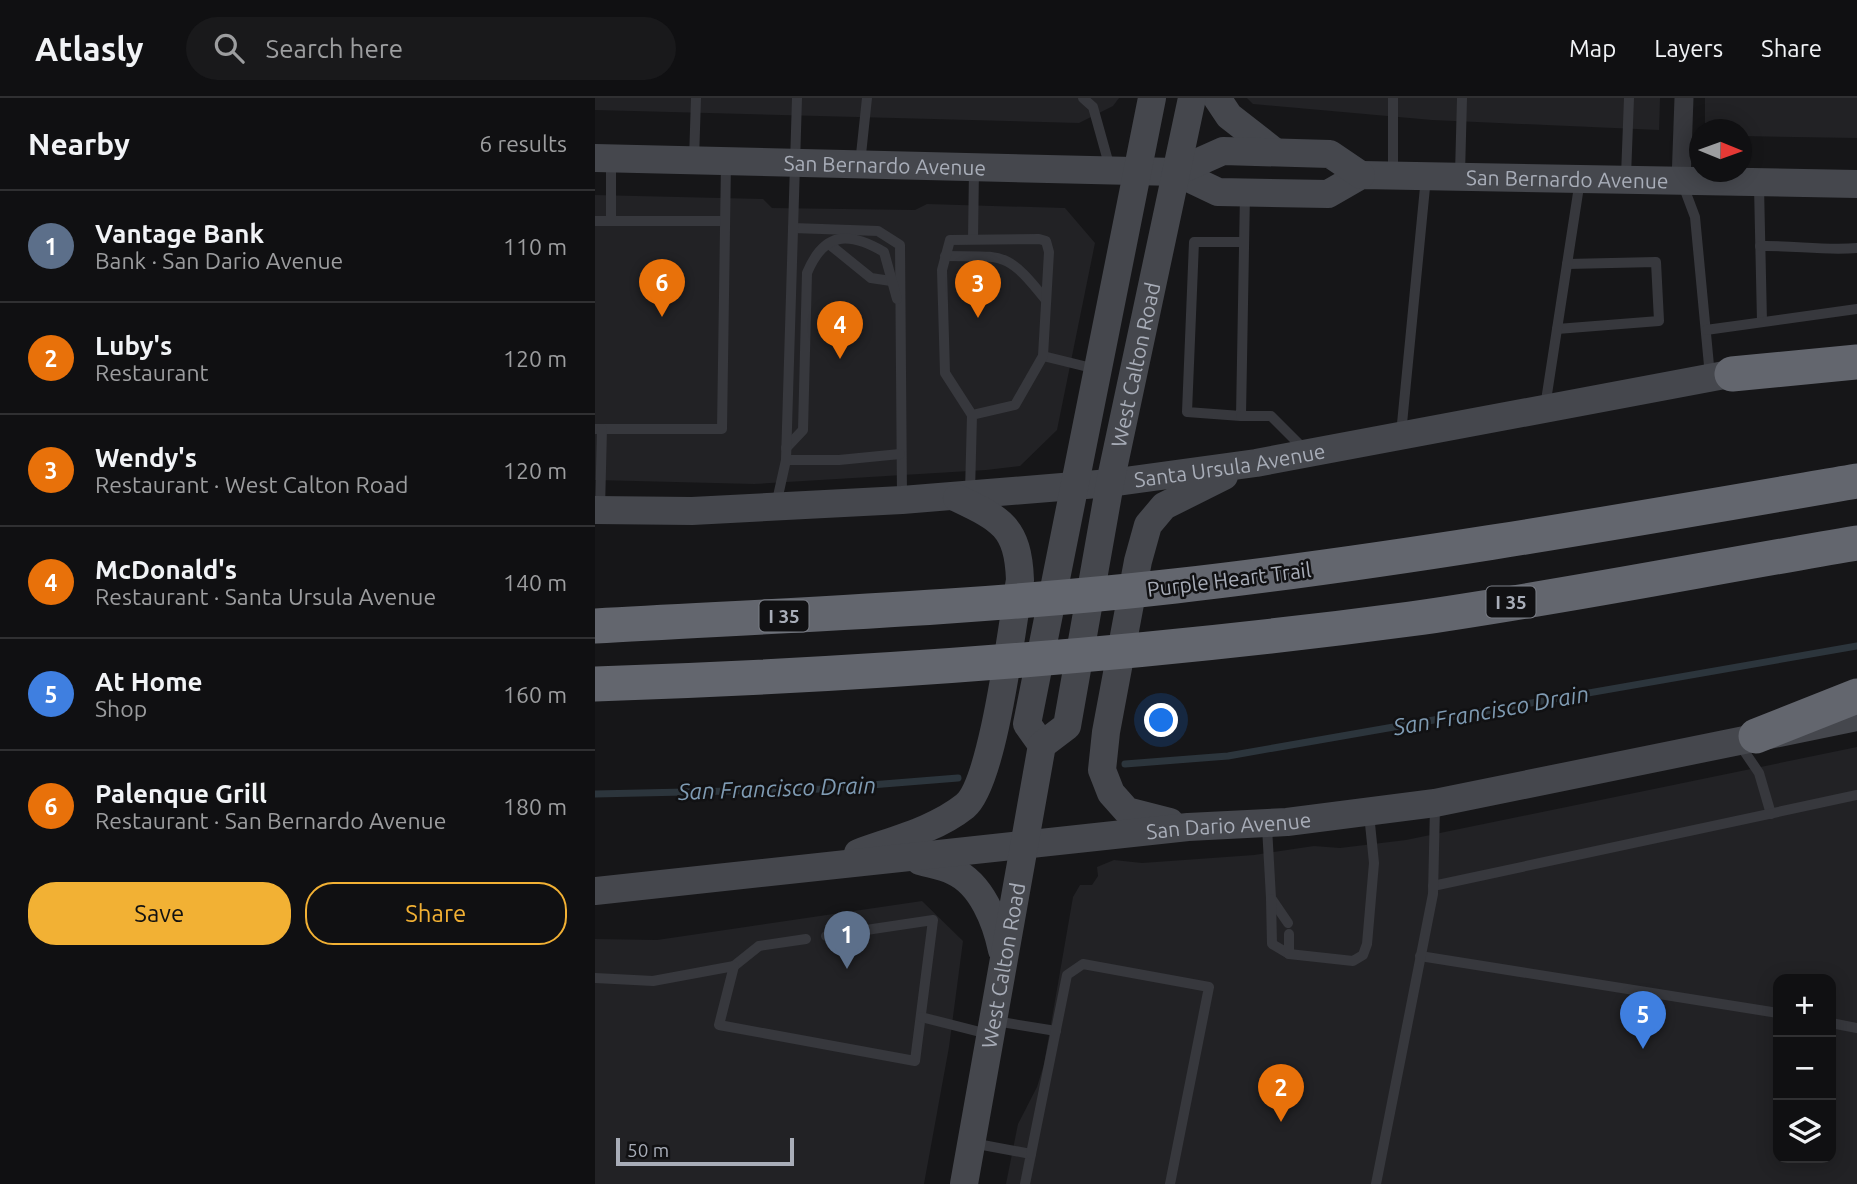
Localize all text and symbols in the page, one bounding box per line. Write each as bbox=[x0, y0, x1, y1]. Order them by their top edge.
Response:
search box bbox=[186, 17, 676, 80]
icon: search bbox=[210, 29, 248, 67]
text: Atlasly bbox=[35, 30, 144, 67]
text: Search here bbox=[266, 34, 403, 63]
text: Map bbox=[1569, 35, 1616, 62]
text: Layers bbox=[1654, 35, 1723, 62]
text: Share bbox=[1761, 35, 1822, 62]
north arrow bbox=[1689, 119, 1752, 182]
text: Nearby bbox=[28, 127, 130, 161]
text: 6 results bbox=[479, 131, 567, 156]
street label: San Bernardo Avenue bbox=[783, 151, 986, 179]
street label: San Bernardo Avenue bbox=[1466, 165, 1669, 193]
text: Vantage Bank bbox=[95, 219, 264, 248]
text: 1 bbox=[45, 234, 57, 259]
text: 110 m bbox=[503, 234, 567, 259]
text: Bank · San Dario Avenue bbox=[95, 248, 343, 273]
pin: 6 bbox=[639, 259, 685, 317]
pin: 3 bbox=[955, 260, 1001, 318]
street label: West Calton Road bbox=[1106, 280, 1164, 449]
pin: 4 bbox=[817, 301, 863, 359]
text: Luby's bbox=[95, 331, 172, 360]
text: 2 bbox=[45, 346, 57, 371]
text: 120 m bbox=[503, 346, 567, 371]
text: Restaurant bbox=[95, 360, 209, 385]
street label: Santa Ursula Avenue bbox=[1133, 438, 1327, 492]
text: Wendy's bbox=[95, 443, 197, 472]
text: 3 bbox=[45, 458, 57, 483]
text: 120 m bbox=[503, 458, 567, 483]
text: Restaurant · West Calton Road bbox=[95, 472, 409, 497]
text: McDonald's bbox=[95, 555, 237, 584]
street label: Purple Heart Trail bbox=[1146, 557, 1312, 601]
text: 4 bbox=[45, 570, 57, 595]
text: 140 m bbox=[503, 570, 567, 595]
text: Restaurant · Santa Ursula Avenue bbox=[95, 584, 436, 609]
road number: I 35 bbox=[1487, 587, 1535, 618]
road number: I 35 bbox=[759, 601, 809, 632]
text: At Home bbox=[95, 667, 203, 696]
water label: San Francisco Drain bbox=[1390, 680, 1591, 740]
text: 5 bbox=[45, 682, 57, 707]
text: 160 m bbox=[503, 682, 567, 707]
text: Shop bbox=[95, 696, 147, 721]
your location bbox=[1144, 703, 1178, 737]
water label: San Francisco Drain bbox=[676, 772, 877, 804]
text: Palenque Grill bbox=[95, 779, 267, 808]
text: 6 bbox=[45, 794, 57, 819]
text: 180 m bbox=[503, 794, 567, 819]
street label: San Dario Avenue bbox=[1145, 807, 1312, 843]
text: Restaurant · San Bernardo Avenue bbox=[95, 808, 446, 833]
street label: West Calton Road bbox=[976, 881, 1029, 1050]
button: Save bbox=[28, 882, 291, 945]
button: Share bbox=[305, 882, 567, 945]
pin: 1 bbox=[824, 911, 870, 969]
map controls bbox=[1773, 974, 1836, 1163]
button: + bbox=[1773, 974, 1836, 1037]
pin: 5 bbox=[1620, 991, 1666, 1049]
button: − bbox=[1773, 1037, 1836, 1100]
pin: 2 bbox=[1258, 1064, 1304, 1122]
button: layers bbox=[1773, 1100, 1836, 1163]
scale bar bbox=[616, 1135, 795, 1167]
text: 50 m bbox=[627, 1139, 669, 1161]

